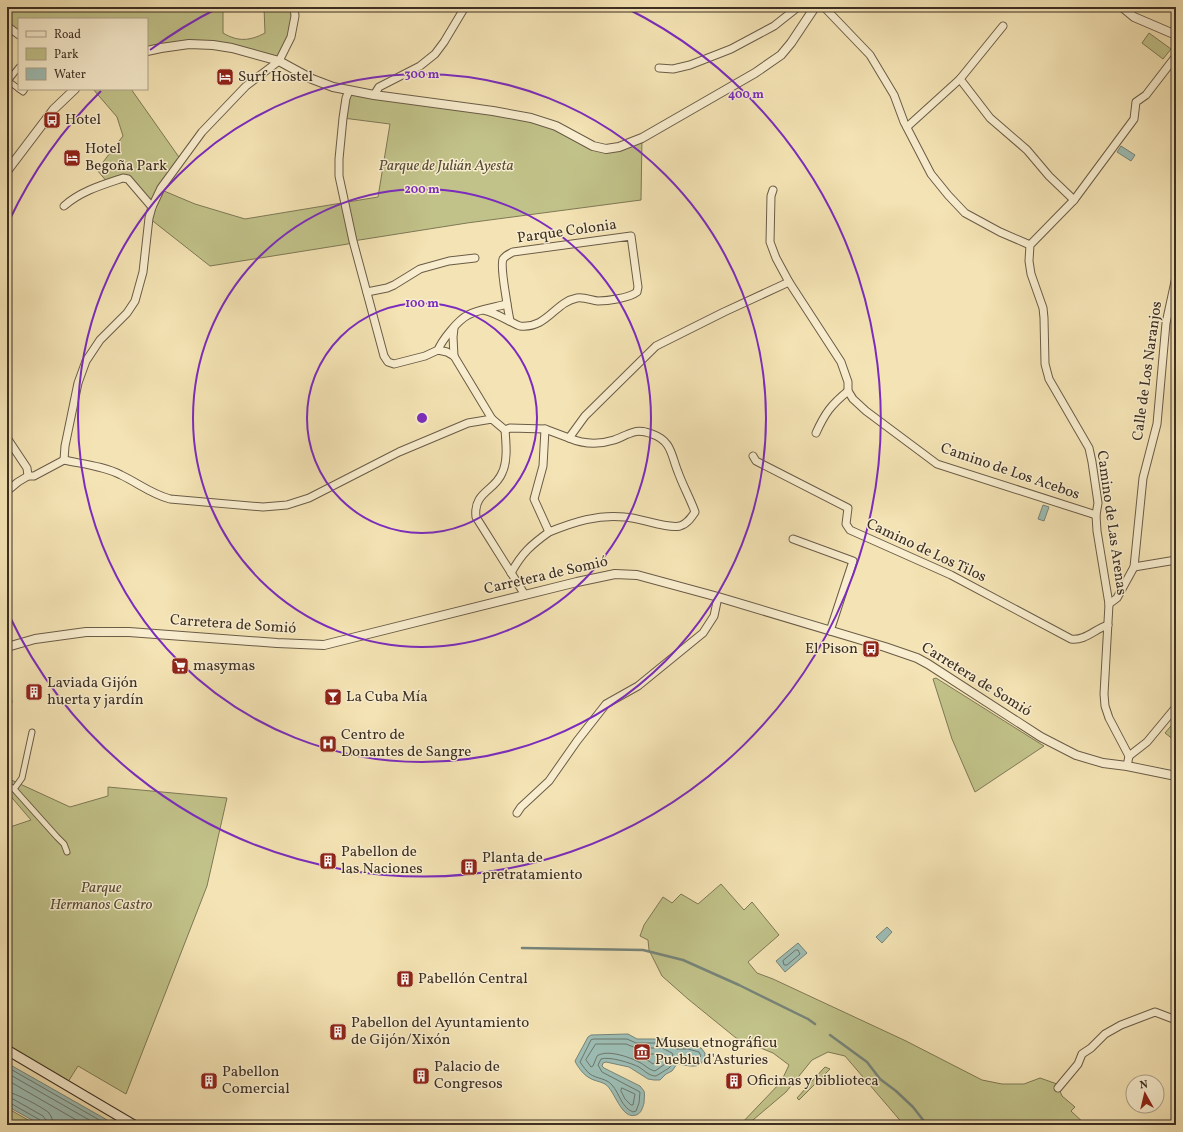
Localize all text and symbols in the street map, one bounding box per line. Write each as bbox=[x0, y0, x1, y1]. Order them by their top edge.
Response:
legend bbox=[18, 18, 148, 90]
text: Road bbox=[54, 27, 81, 43]
text: Park bbox=[54, 47, 79, 63]
text: Water bbox=[54, 67, 86, 83]
hotel icon: Surf Hostel bbox=[215, 67, 235, 87]
place label: Surf Hostel bbox=[238, 67, 313, 88]
text: 300 m bbox=[405, 67, 440, 83]
text: 400 m bbox=[728, 87, 764, 103]
bus stop icon: Hotel bbox=[42, 110, 62, 130]
place label: Hotel bbox=[65, 110, 101, 131]
place label: Hotel Begoña Park bbox=[85, 139, 167, 177]
hotel icon: Hotel Begoña Park bbox=[62, 148, 82, 168]
park label: Parque de Julián Ayesta bbox=[378, 156, 514, 177]
text: 200 m bbox=[404, 182, 440, 198]
street label: Parque Colonia bbox=[516, 215, 618, 249]
text: 100 m bbox=[405, 296, 439, 312]
street label: Calle de Los Naranjos bbox=[1128, 300, 1168, 442]
centre of rings bbox=[415, 411, 429, 425]
street label: Camino de Los Acebos bbox=[938, 438, 1082, 506]
street label: Camino de Las Arenas bbox=[1090, 449, 1132, 597]
street label: Camino de Los Tilos bbox=[862, 514, 990, 588]
street label: Carretera de Somió bbox=[482, 552, 610, 600]
street label: Carretera de Somió bbox=[169, 610, 297, 640]
street label: Carretera de Somió bbox=[917, 638, 1035, 722]
place label: El Pison bbox=[805, 639, 858, 660]
bus stop icon: El Pison bbox=[861, 639, 881, 659]
supermarket icon: masymas bbox=[170, 656, 190, 676]
place label: masymas bbox=[193, 656, 255, 677]
place label: Laviada Gijón huerta y jardín bbox=[47, 673, 144, 711]
building icon: Laviada Gijón huerta y jardín bbox=[24, 682, 44, 702]
bar icon: La Cuba Mía bbox=[323, 687, 343, 707]
place label: La Cuba Mía bbox=[346, 687, 428, 708]
place label: Centro de Donantes de Sangre bbox=[341, 725, 471, 763]
hospital icon: Centro de Donantes de Sangre bbox=[318, 734, 338, 754]
place label: Pabellon de las Naciones bbox=[341, 842, 423, 880]
place label: Planta de pretratamiento bbox=[482, 848, 582, 886]
building icon: Pabellon de las Naciones bbox=[318, 851, 338, 871]
building icon: Planta de pretratamiento bbox=[459, 857, 479, 877]
park label: Parque Hermanos Castro bbox=[50, 878, 152, 916]
building icon: Pabellón Central bbox=[395, 969, 415, 989]
place label: Pabellón Central bbox=[418, 969, 528, 990]
place label: Pabellon del Ayuntamiento de Gijón/Xixón bbox=[351, 1013, 529, 1051]
building icon: Pabellon del Ayuntamiento de Gijón/Xixón bbox=[328, 1022, 348, 1042]
place label: Museu etnográficu Pueblu d'Asturies bbox=[655, 1033, 777, 1071]
museum icon: Museu etnográficu Pueblu d'Asturies bbox=[632, 1042, 652, 1062]
place label: Palacio de Congresos bbox=[434, 1057, 503, 1095]
place label: Pabellon Comercial bbox=[222, 1062, 290, 1100]
building icon: Palacio de Congresos bbox=[411, 1066, 431, 1086]
building icon: Pabellon Comercial bbox=[199, 1071, 219, 1091]
building icon: Oficinas y biblioteca bbox=[724, 1071, 744, 1091]
place label: Oficinas y biblioteca bbox=[747, 1071, 879, 1092]
north arrow bbox=[1125, 1074, 1165, 1114]
text: N bbox=[1139, 1078, 1149, 1094]

